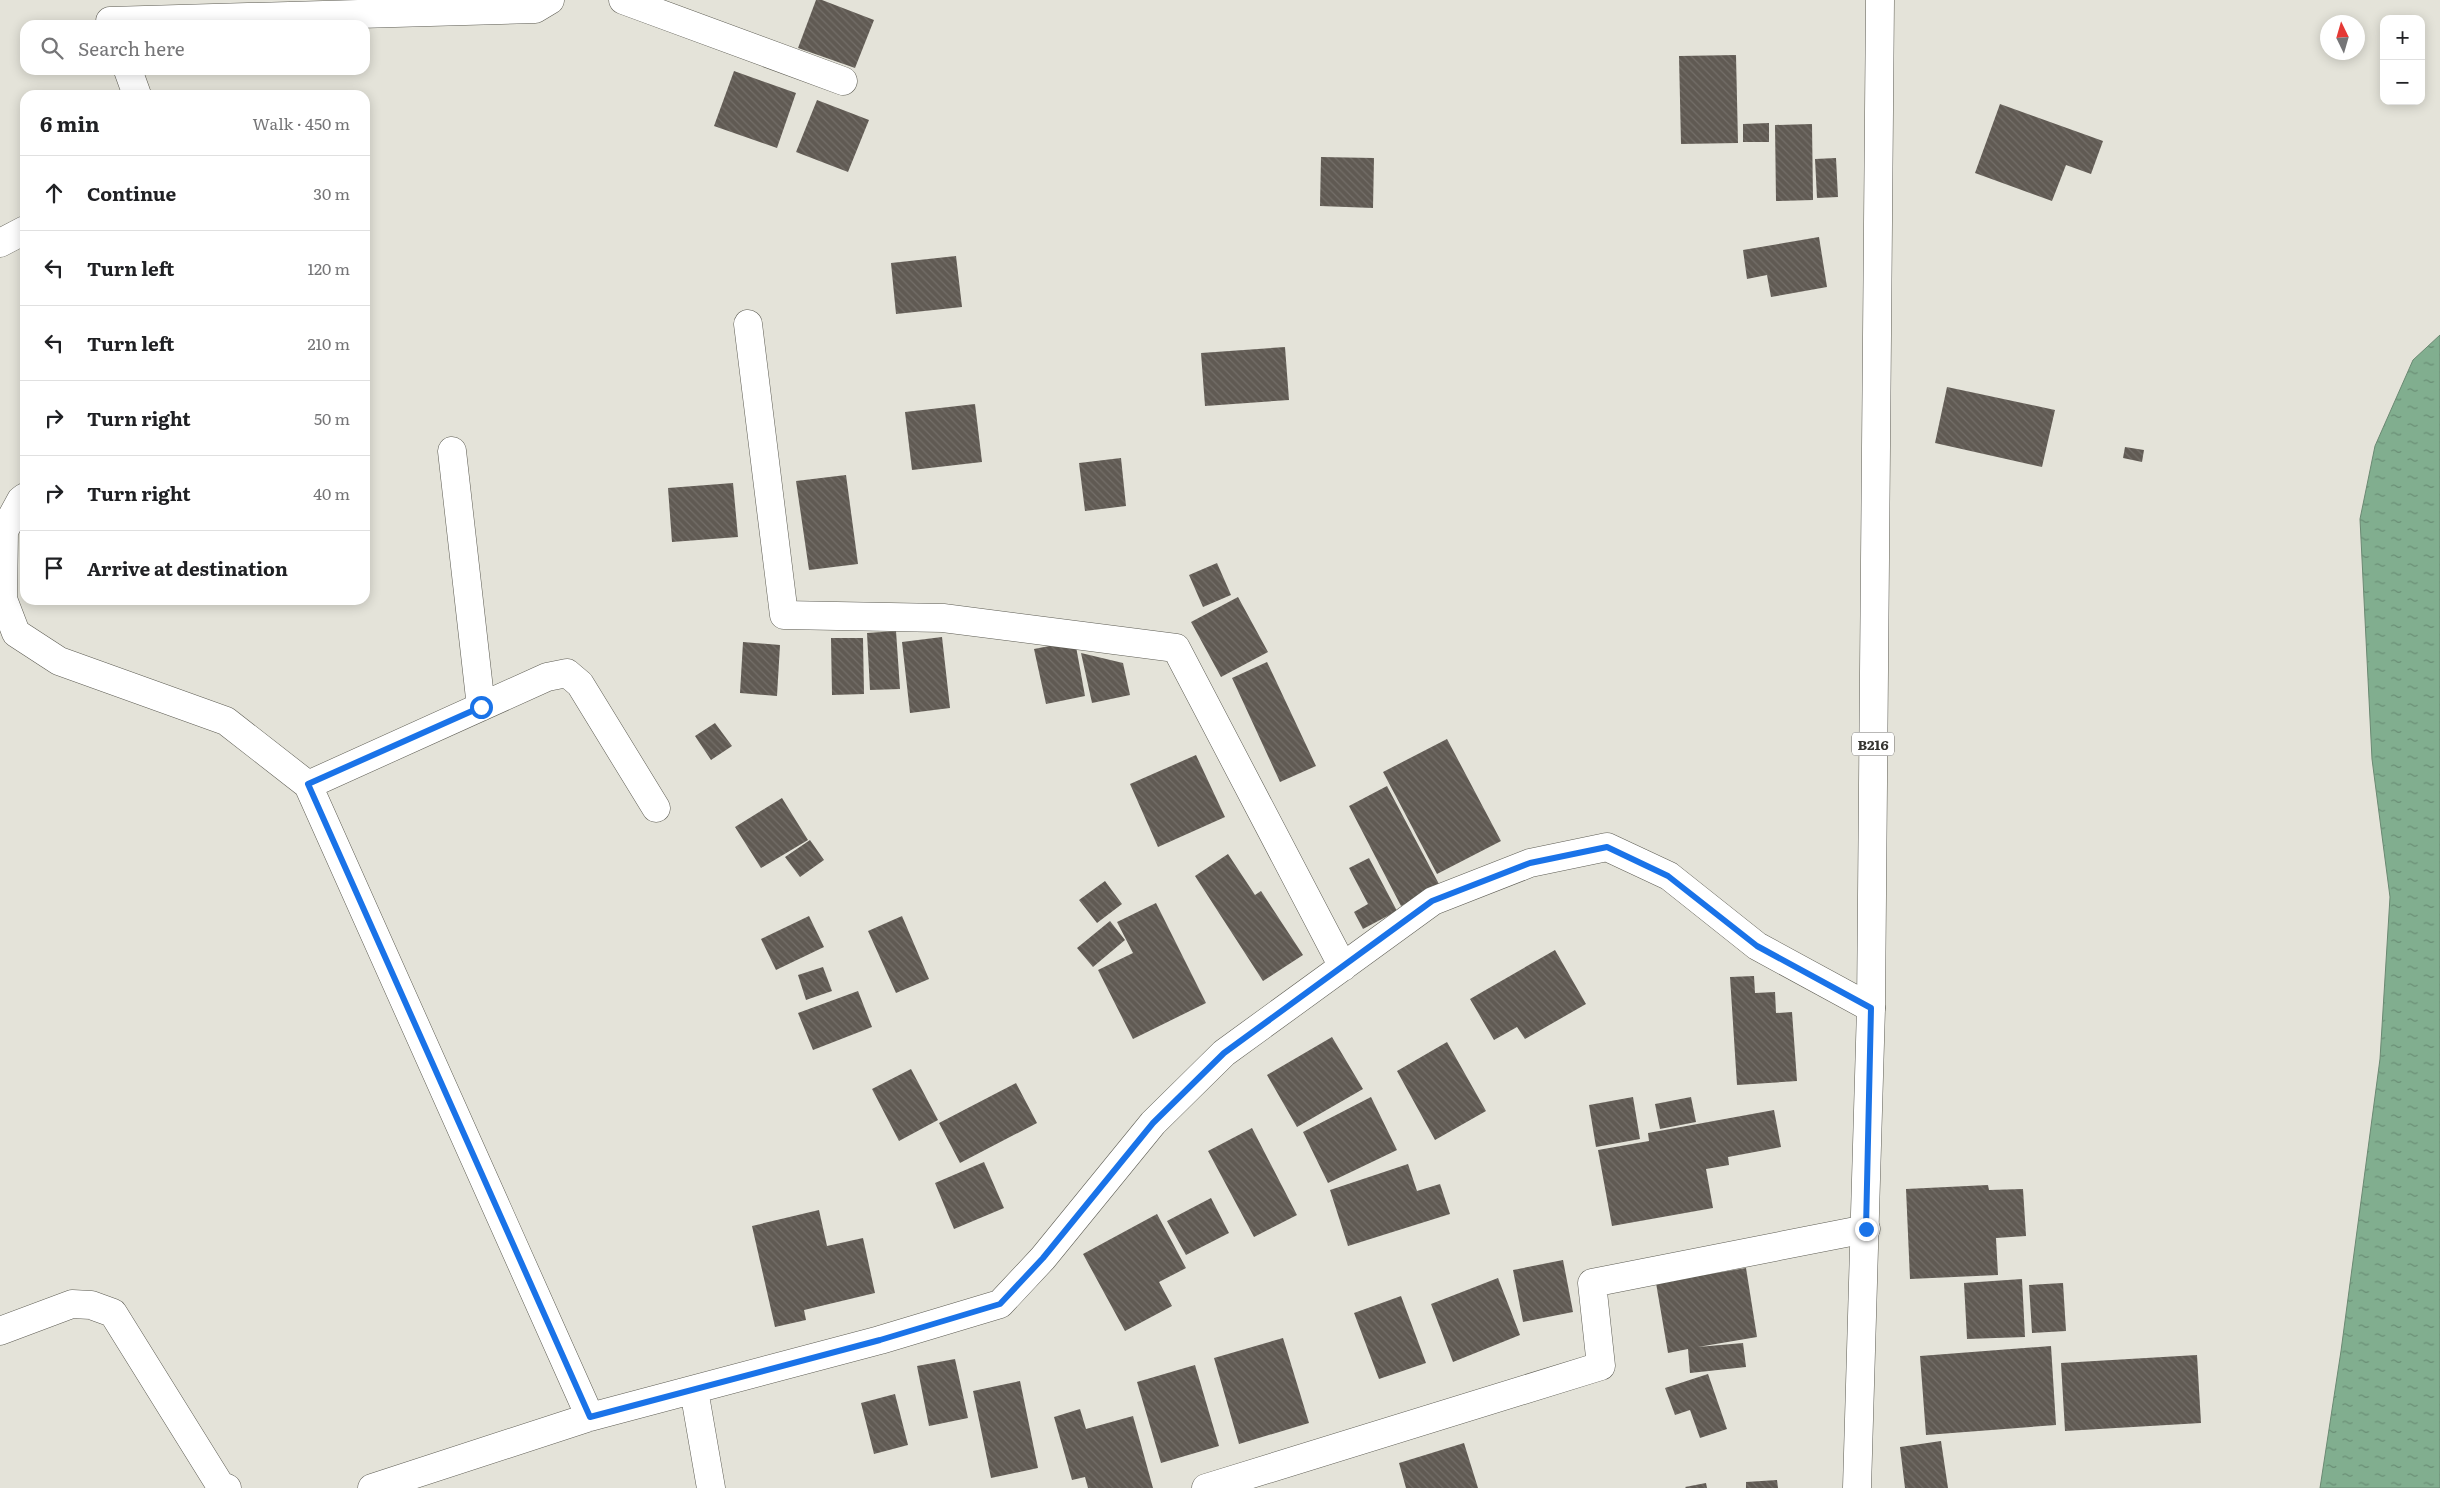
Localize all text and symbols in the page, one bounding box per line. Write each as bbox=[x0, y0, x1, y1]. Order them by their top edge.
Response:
north arrow bbox=[2320, 15, 2365, 60]
map controls bbox=[2380, 15, 2425, 105]
button: + bbox=[2380, 15, 2425, 60]
search box bbox=[20, 20, 370, 75]
icon: search bbox=[38, 34, 66, 62]
text: Search here bbox=[78, 34, 185, 62]
button: − bbox=[2380, 60, 2425, 105]
text: 6 min bbox=[40, 107, 100, 138]
text: Walk · 450 m bbox=[252, 111, 350, 135]
icon: ahead bbox=[40, 179, 68, 207]
text: Continue bbox=[87, 179, 176, 207]
text: 30 m bbox=[313, 181, 350, 205]
icon: left bbox=[40, 254, 68, 282]
text: Turn left bbox=[87, 254, 174, 282]
text: 120 m bbox=[307, 256, 350, 280]
icon: left bbox=[40, 329, 68, 357]
text: Turn left bbox=[87, 329, 174, 357]
text: 210 m bbox=[307, 331, 350, 355]
icon: right bbox=[40, 404, 68, 432]
text: Turn right bbox=[87, 404, 191, 432]
text: 50 m bbox=[314, 406, 350, 430]
icon: right bbox=[40, 479, 68, 507]
text: Turn right bbox=[87, 479, 191, 507]
text: 40 m bbox=[313, 481, 350, 505]
icon: arrive bbox=[40, 554, 68, 582]
text: Arrive at destination bbox=[87, 554, 288, 582]
route start bbox=[470, 696, 493, 719]
road number: B216 bbox=[1852, 732, 1894, 756]
route end bbox=[1855, 1218, 1878, 1241]

